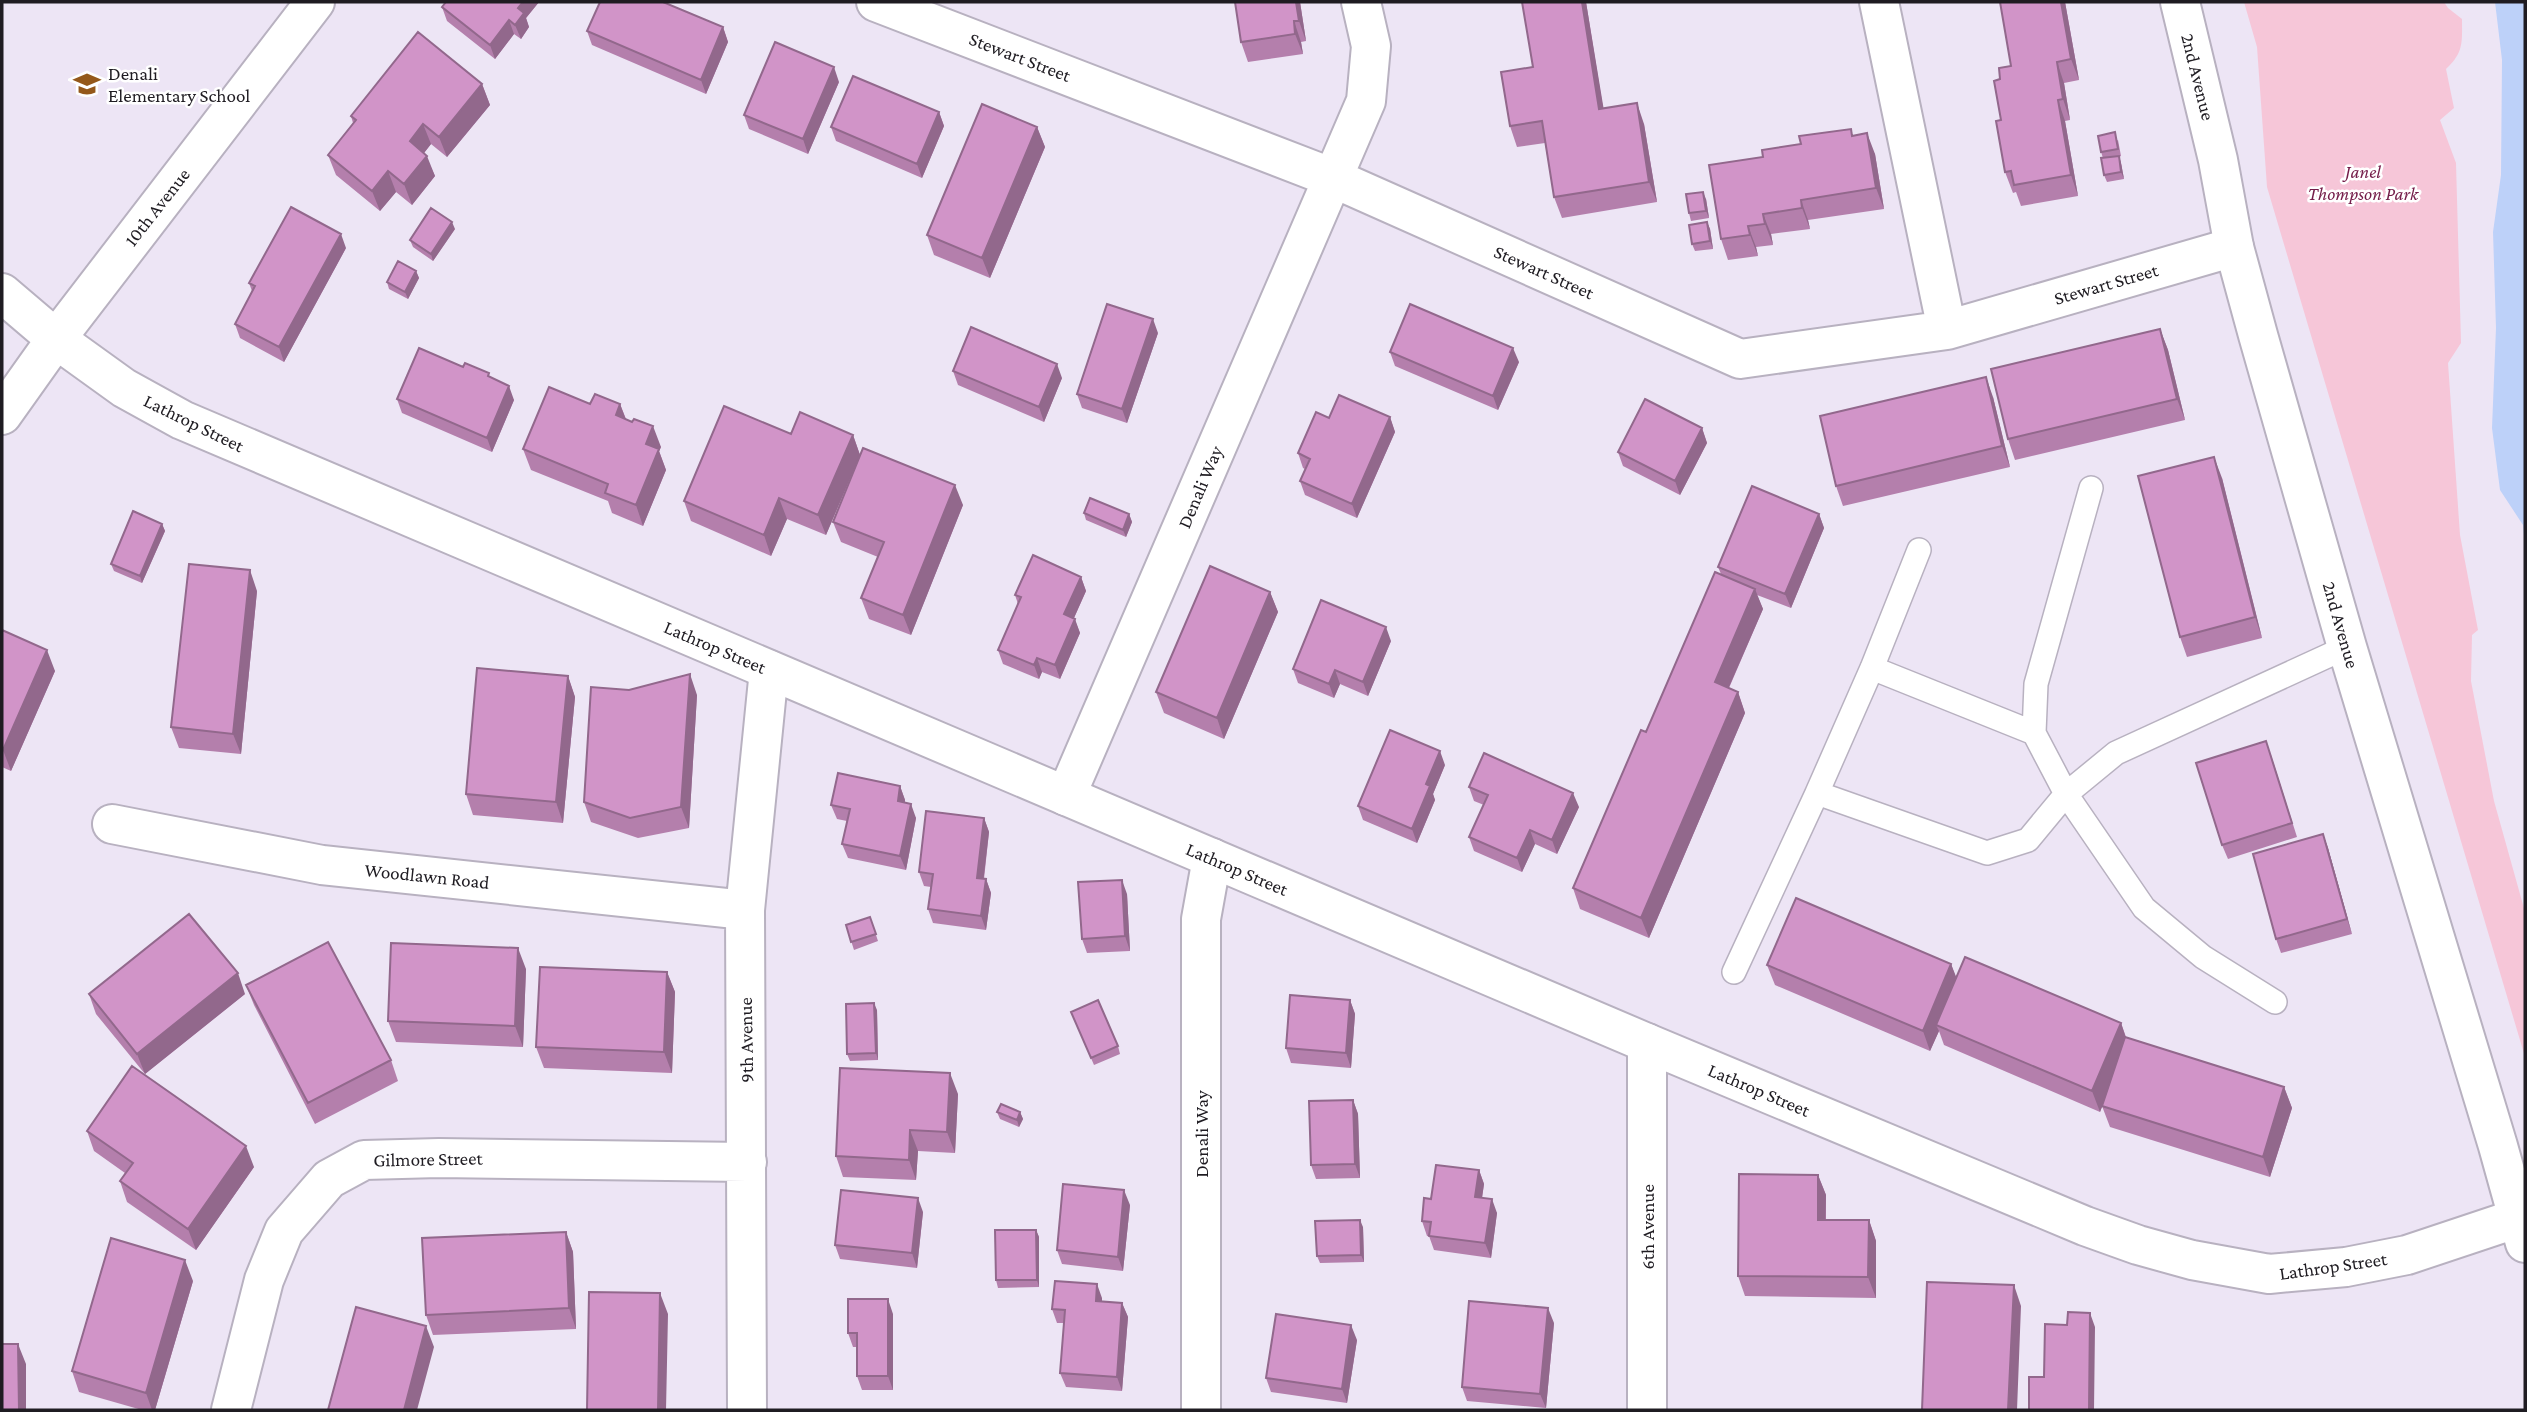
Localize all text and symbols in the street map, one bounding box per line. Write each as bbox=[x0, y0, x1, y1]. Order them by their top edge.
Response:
street label: Stewart Street bbox=[966, 28, 1074, 86]
street label: 2nd Avenue bbox=[2177, 31, 2219, 123]
place label: Denali Elementary School bbox=[108, 63, 250, 106]
school or university icon: Denali Elementary School bbox=[72, 69, 102, 99]
park label: Janel Thompson Park bbox=[2308, 161, 2419, 204]
street label: 10th Avenue bbox=[120, 164, 194, 250]
street label: Stewart Street bbox=[1491, 241, 1598, 304]
street label: Stewart Street bbox=[2052, 259, 2161, 309]
street label: Lathrop Street bbox=[141, 390, 248, 457]
street label: Denali Way bbox=[1173, 442, 1227, 531]
street label: 2nd Avenue bbox=[2319, 579, 2363, 671]
street label: Lathrop Street bbox=[661, 616, 770, 678]
street label: Lathrop Street bbox=[1183, 838, 1292, 900]
street label: Woodlawn Road bbox=[363, 859, 491, 893]
street label: 9th Avenue bbox=[735, 997, 757, 1083]
street label: Lathrop Street bbox=[1705, 1059, 1814, 1121]
street label: Denali Way bbox=[1191, 1090, 1212, 1178]
street label: Gilmore Street bbox=[373, 1148, 484, 1170]
street label: 6th Avenue bbox=[1637, 1184, 1658, 1270]
street label: Lathrop Street bbox=[2278, 1248, 2389, 1284]

